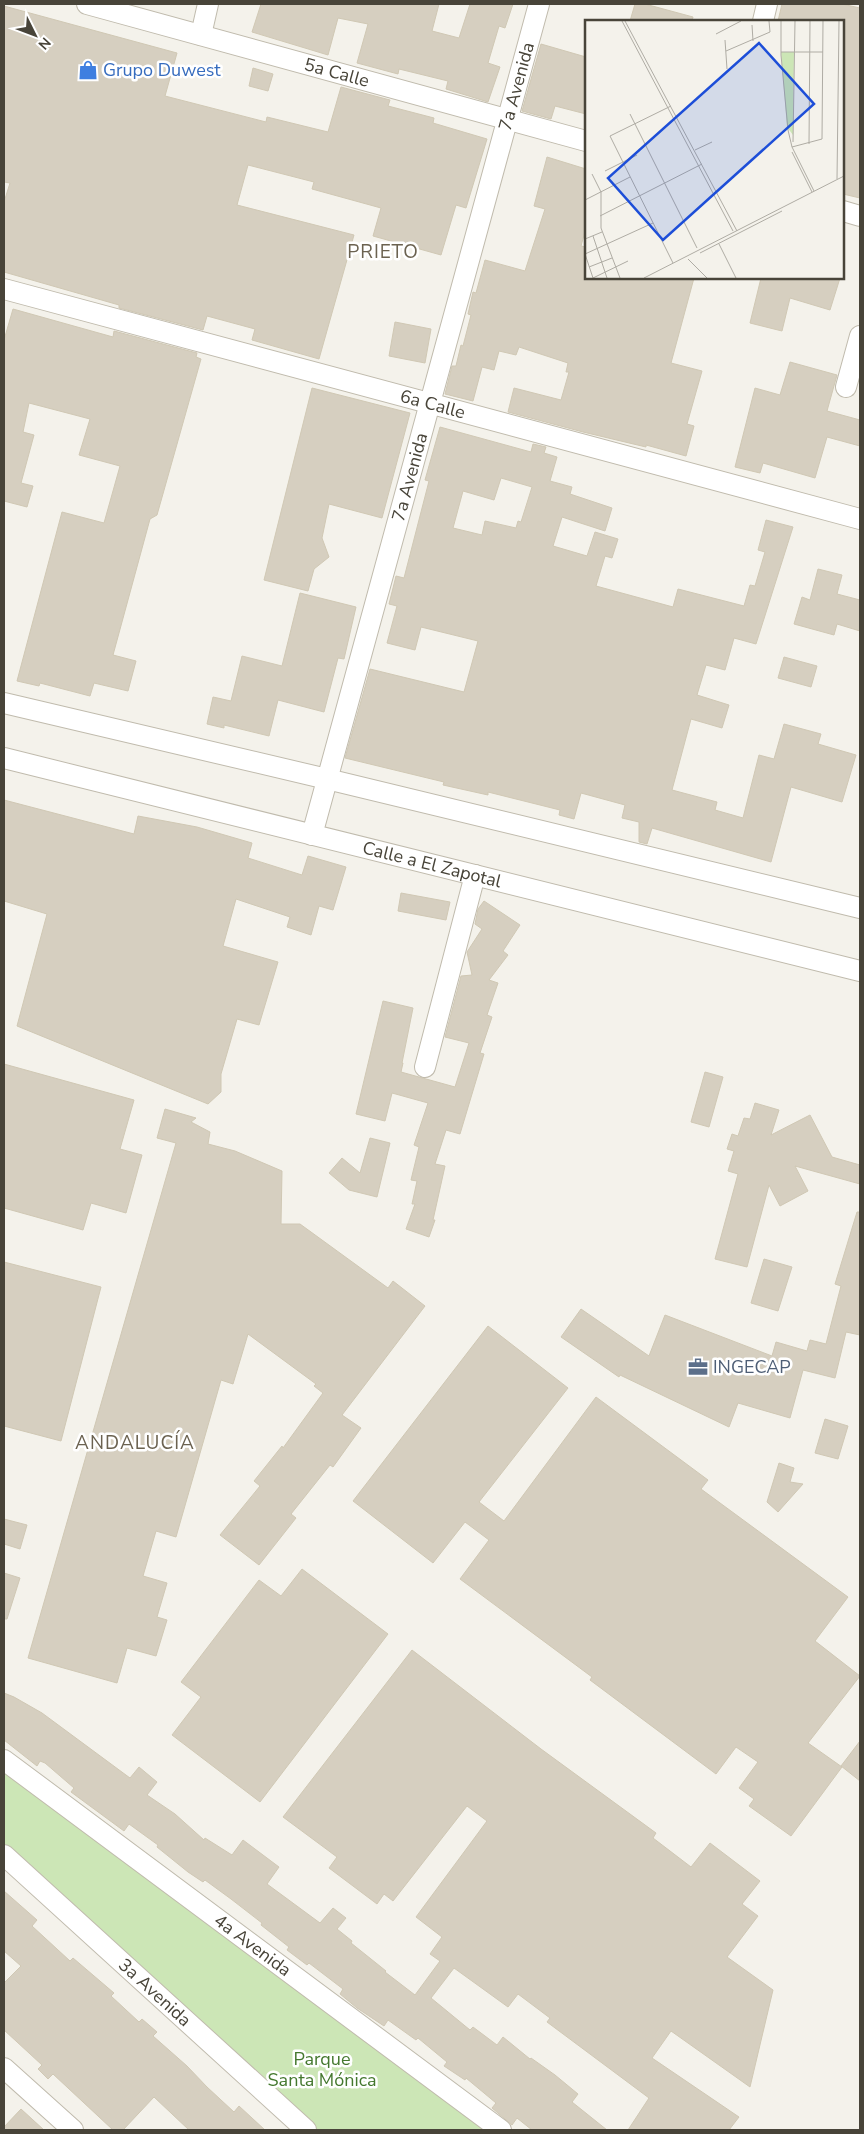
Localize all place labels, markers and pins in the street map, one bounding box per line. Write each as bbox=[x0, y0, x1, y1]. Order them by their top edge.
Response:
place label: Grupo Duwest bbox=[103, 58, 221, 82]
shop icon: Grupo Duwest bbox=[77, 59, 99, 81]
place label: INGECAP bbox=[713, 1355, 791, 1379]
office icon: INGECAP bbox=[687, 1356, 709, 1378]

